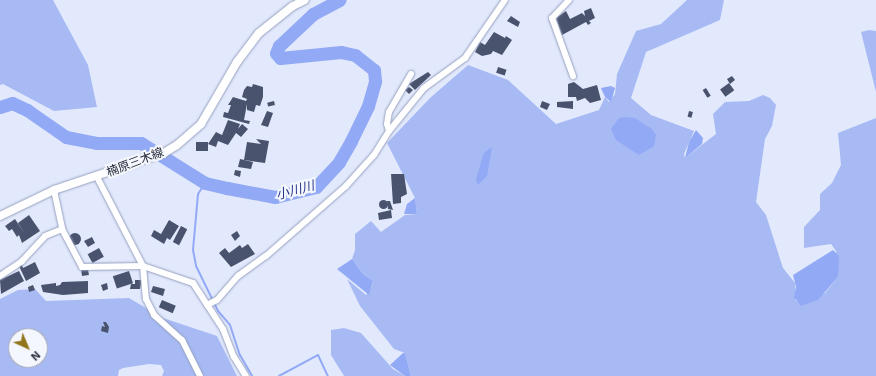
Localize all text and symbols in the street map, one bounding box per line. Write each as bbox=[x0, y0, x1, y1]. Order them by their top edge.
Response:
street label: 楠原三木線 bbox=[104, 145, 166, 179]
water label: 小川川 bbox=[274, 177, 316, 203]
north arrow bbox=[8, 328, 48, 368]
text: N bbox=[29, 349, 43, 364]

